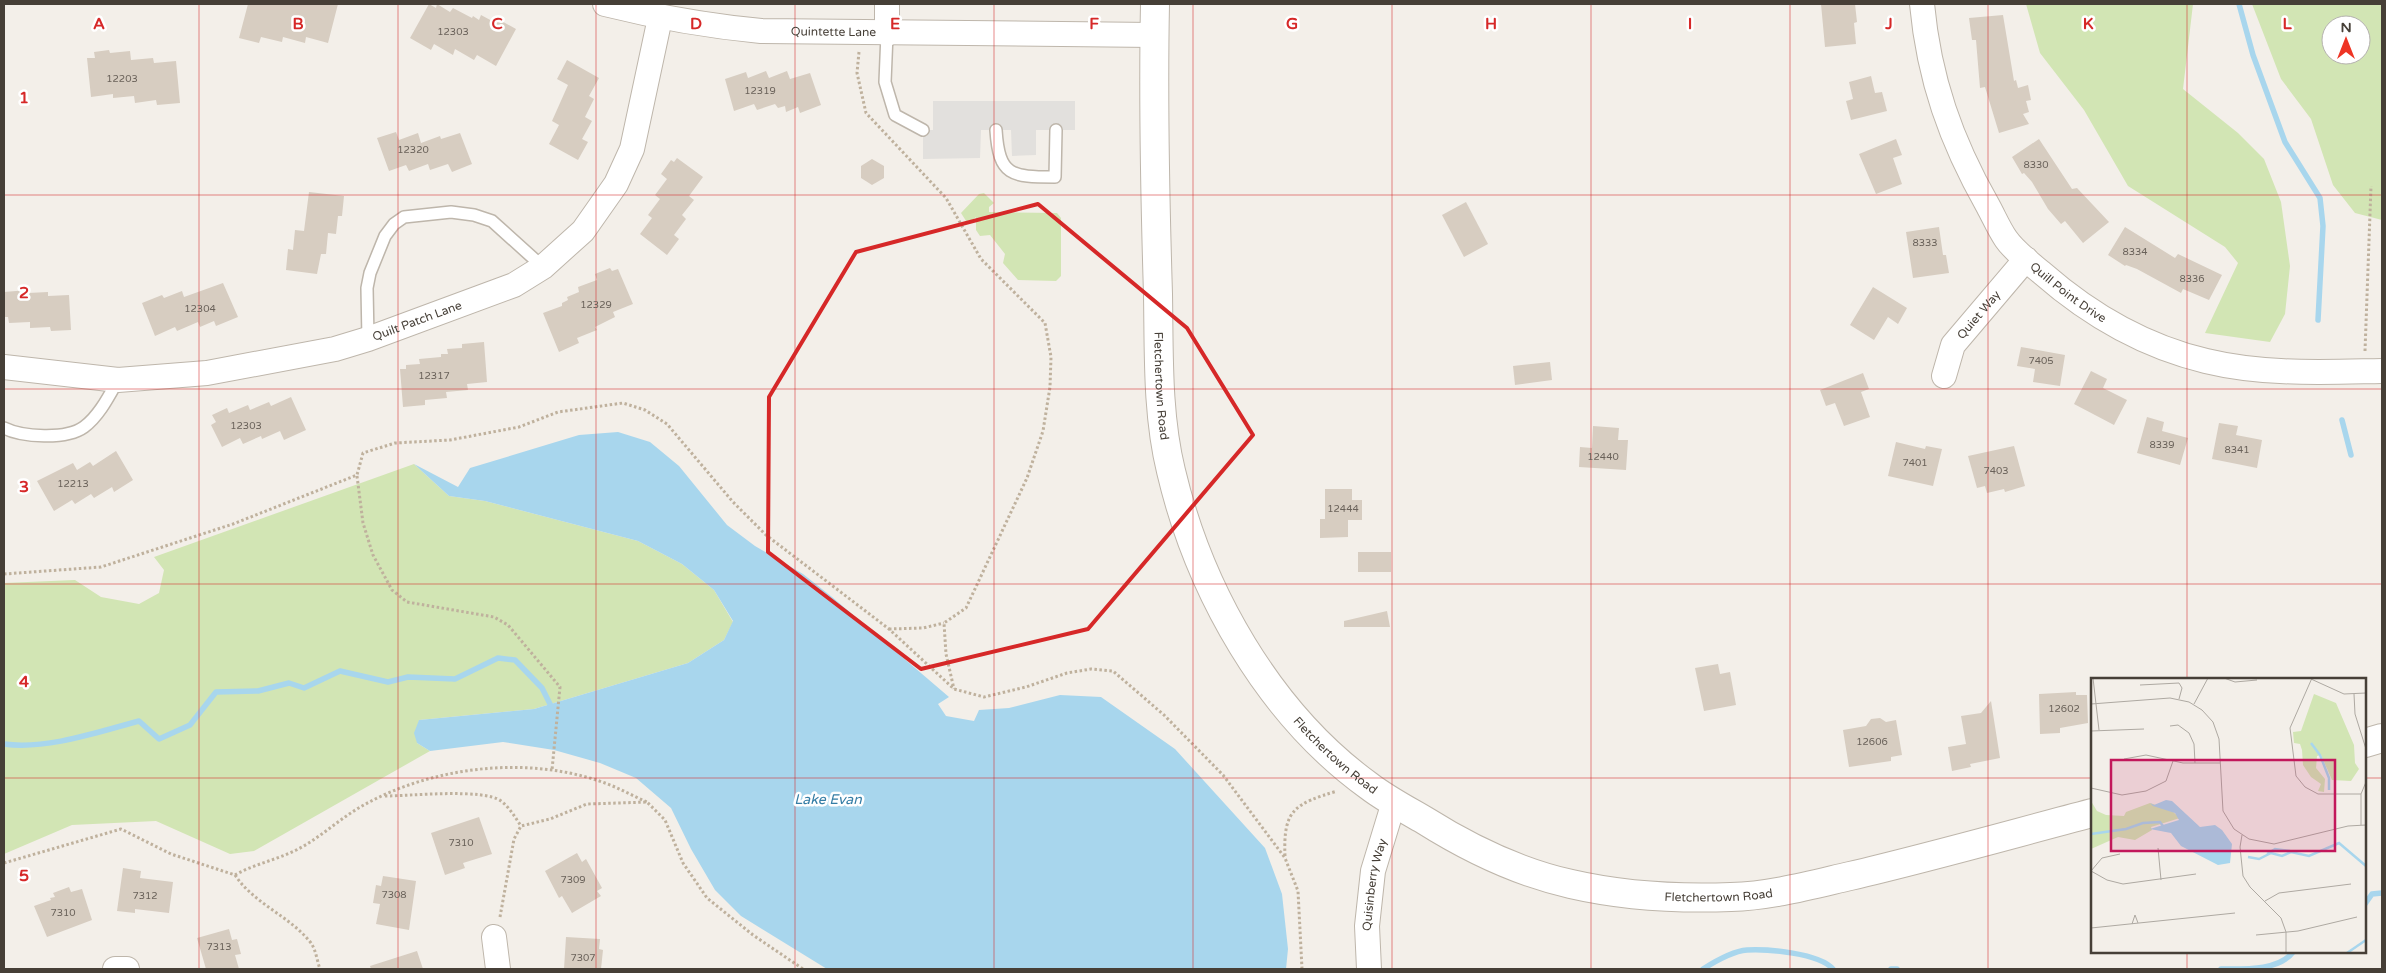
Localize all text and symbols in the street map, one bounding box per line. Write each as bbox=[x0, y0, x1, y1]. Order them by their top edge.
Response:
text: A bbox=[93, 14, 105, 34]
text: B bbox=[292, 14, 304, 34]
text: C bbox=[491, 14, 503, 34]
text: D bbox=[690, 14, 702, 34]
text: E bbox=[890, 14, 900, 34]
text: F bbox=[1089, 14, 1099, 34]
text: G bbox=[1286, 14, 1298, 34]
text: H bbox=[1485, 14, 1497, 34]
text: I bbox=[1688, 14, 1692, 34]
text: J bbox=[1884, 14, 1893, 34]
text: K bbox=[2083, 14, 2094, 34]
text: L bbox=[2282, 14, 2292, 34]
north arrow bbox=[2321, 15, 2371, 65]
text: N bbox=[2340, 19, 2352, 36]
street label: Quintette Lane bbox=[791, 24, 876, 39]
house number: 12303 bbox=[437, 26, 469, 38]
house number: 12203 bbox=[106, 73, 138, 85]
house number: 12319 bbox=[744, 85, 776, 97]
text: 1 bbox=[19, 88, 29, 108]
house number: 12320 bbox=[397, 144, 429, 156]
house number: 8330 bbox=[2023, 159, 2049, 171]
house number: 8333 bbox=[1912, 237, 1938, 249]
house number: 8334 bbox=[2122, 246, 2148, 258]
street label: Quill Point Drive bbox=[2027, 259, 2109, 326]
house number: 8336 bbox=[2179, 273, 2205, 285]
text: 2 bbox=[19, 283, 29, 303]
street label: Quiet Way bbox=[1954, 287, 2004, 342]
street label: Quilt Patch Lane bbox=[370, 298, 464, 344]
house number: 12329 bbox=[580, 299, 612, 311]
house number: 12304 bbox=[184, 303, 216, 315]
street label: Fletchertown Road bbox=[1151, 332, 1172, 441]
house number: 7405 bbox=[2028, 355, 2054, 367]
house number: 12317 bbox=[418, 370, 450, 382]
house number: 12303 bbox=[230, 420, 262, 432]
house number: 8339 bbox=[2149, 439, 2175, 451]
house number: 8341 bbox=[2224, 444, 2250, 456]
house number: 12440 bbox=[1587, 451, 1619, 463]
house number: 7401 bbox=[1902, 457, 1928, 469]
house number: 7403 bbox=[1983, 465, 2009, 477]
text: 3 bbox=[19, 477, 29, 497]
house number: 12213 bbox=[57, 478, 89, 490]
house number: 12444 bbox=[1327, 503, 1359, 515]
text: 4 bbox=[19, 672, 29, 692]
inset map bbox=[2091, 678, 2366, 953]
house number: 12602 bbox=[2048, 703, 2080, 715]
street label: Fletchertown Road bbox=[1290, 714, 1380, 797]
house number: 12606 bbox=[1856, 736, 1888, 748]
water label: Lake Evan bbox=[794, 791, 862, 808]
street label: Quisinberry Way bbox=[1360, 836, 1390, 931]
house number: 7310 bbox=[448, 837, 474, 849]
text: 5 bbox=[19, 866, 29, 886]
house number: 7309 bbox=[560, 874, 586, 886]
street label: Fletchertown Road bbox=[1664, 886, 1774, 905]
house number: 7308 bbox=[381, 889, 407, 901]
house number: 7312 bbox=[132, 890, 158, 902]
house number: 7310 bbox=[50, 907, 76, 919]
house number: 7313 bbox=[206, 941, 232, 953]
house number: 7307 bbox=[570, 952, 596, 964]

